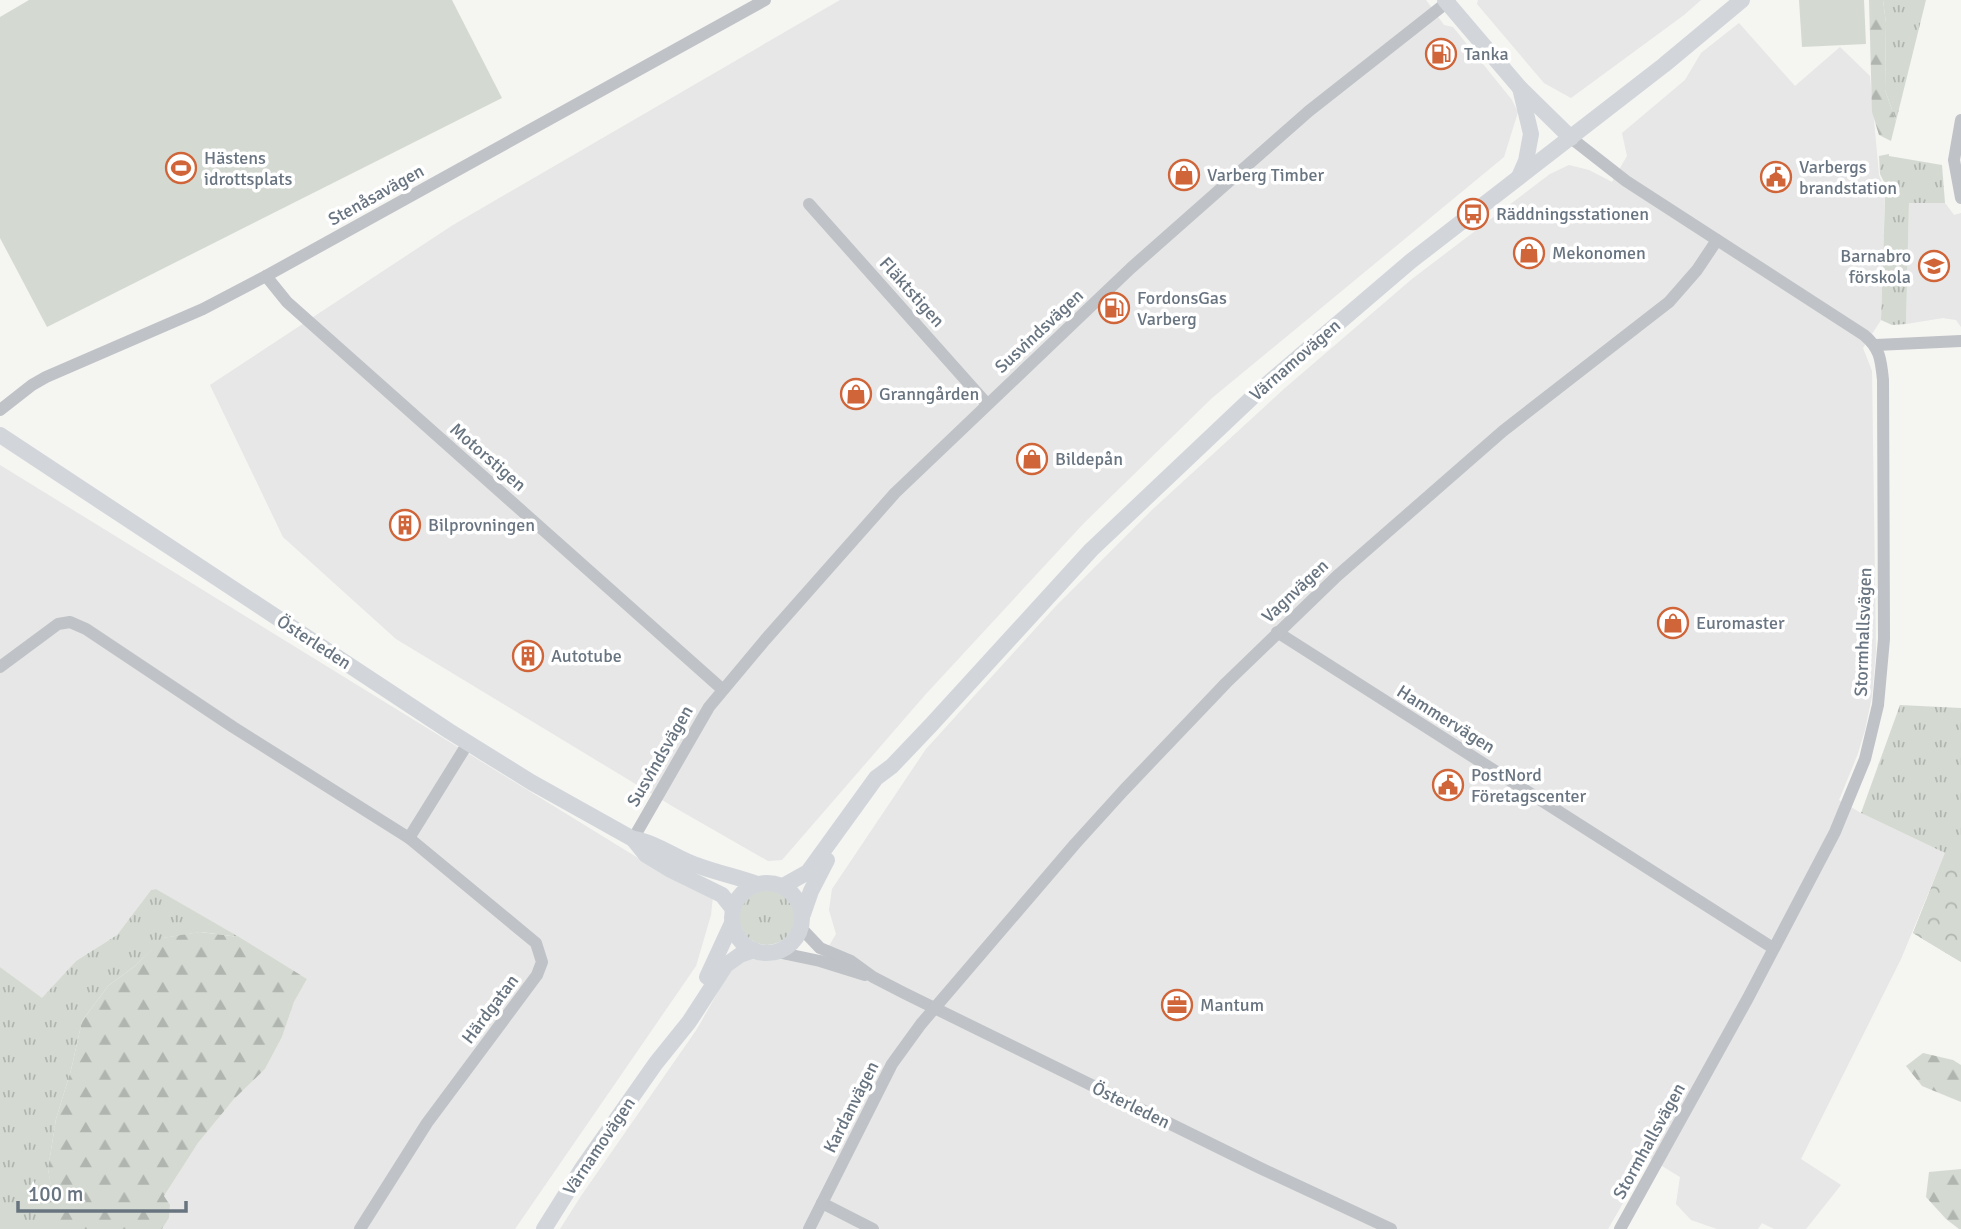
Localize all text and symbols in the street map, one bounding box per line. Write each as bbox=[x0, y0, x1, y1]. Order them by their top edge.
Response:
fuel station icon: Tanka bbox=[1424, 37, 1458, 71]
place label: Tanka bbox=[1464, 43, 1509, 65]
place label: Hästens idrottsplats bbox=[204, 147, 292, 190]
sports icon: Hästens idrottsplats bbox=[164, 151, 198, 185]
place label: Varbergs brandstation bbox=[1799, 156, 1897, 199]
shop icon: Varberg Timber bbox=[1167, 158, 1201, 192]
street label: Stenåsavägen bbox=[324, 160, 428, 230]
public building icon: Varbergs brandstation bbox=[1759, 160, 1793, 194]
place label: Varberg Timber bbox=[1207, 164, 1324, 186]
bus stop icon: Räddningsstationen bbox=[1456, 197, 1490, 231]
place label: Räddningsstationen bbox=[1496, 203, 1649, 225]
shop icon: Mekonomen bbox=[1512, 236, 1546, 270]
place label: Mekonomen bbox=[1552, 242, 1646, 264]
place label: Barnabro förskola bbox=[1840, 245, 1911, 288]
school or university icon: Barnabro förskola bbox=[1917, 249, 1951, 283]
street label: Fläktstigen bbox=[875, 252, 949, 332]
street label: Susvindsvägen bbox=[990, 284, 1088, 378]
place label: FordonsGas Varberg bbox=[1137, 287, 1227, 330]
fuel station icon: FordonsGas Varberg bbox=[1097, 291, 1131, 325]
street label: Värnamovägen bbox=[1245, 314, 1345, 406]
shop icon: Granngården bbox=[839, 377, 873, 411]
place label: Granngården bbox=[879, 383, 979, 405]
street label: Motorstigen bbox=[446, 418, 530, 496]
shop icon: Bildepån bbox=[1015, 442, 1049, 476]
place label: Bildepån bbox=[1055, 448, 1123, 470]
building icon: Bilprovningen bbox=[388, 508, 422, 542]
place label: Bilprovningen bbox=[428, 514, 535, 536]
street label: Vagnvägen bbox=[1257, 555, 1333, 627]
street label: Stormhallsvägen bbox=[1850, 567, 1876, 697]
shop icon: Euromaster bbox=[1656, 606, 1690, 640]
street label: Österleden bbox=[273, 610, 355, 674]
place label: Euromaster bbox=[1696, 612, 1785, 634]
building icon: Autotube bbox=[511, 639, 545, 673]
place label: Autotube bbox=[551, 645, 622, 667]
street label: Hammervägen bbox=[1393, 680, 1499, 758]
street label: Susvindsvägen bbox=[622, 701, 698, 811]
place label: PostNord Företagscenter bbox=[1471, 764, 1587, 807]
public building icon: PostNord Företagscenter bbox=[1431, 768, 1465, 802]
street label: Härdgatan bbox=[457, 970, 523, 1048]
office icon: Mantum bbox=[1160, 988, 1194, 1022]
place label: Mantum bbox=[1200, 994, 1264, 1016]
street label: Kardanvägen bbox=[818, 1057, 884, 1157]
street label: Österleden bbox=[1088, 1077, 1174, 1133]
street label: Stormhallsvägen bbox=[1608, 1079, 1690, 1203]
street label: Värnamovägen bbox=[558, 1093, 640, 1199]
scale bar bbox=[18, 1170, 186, 1214]
text: 100 m bbox=[28, 1181, 83, 1207]

